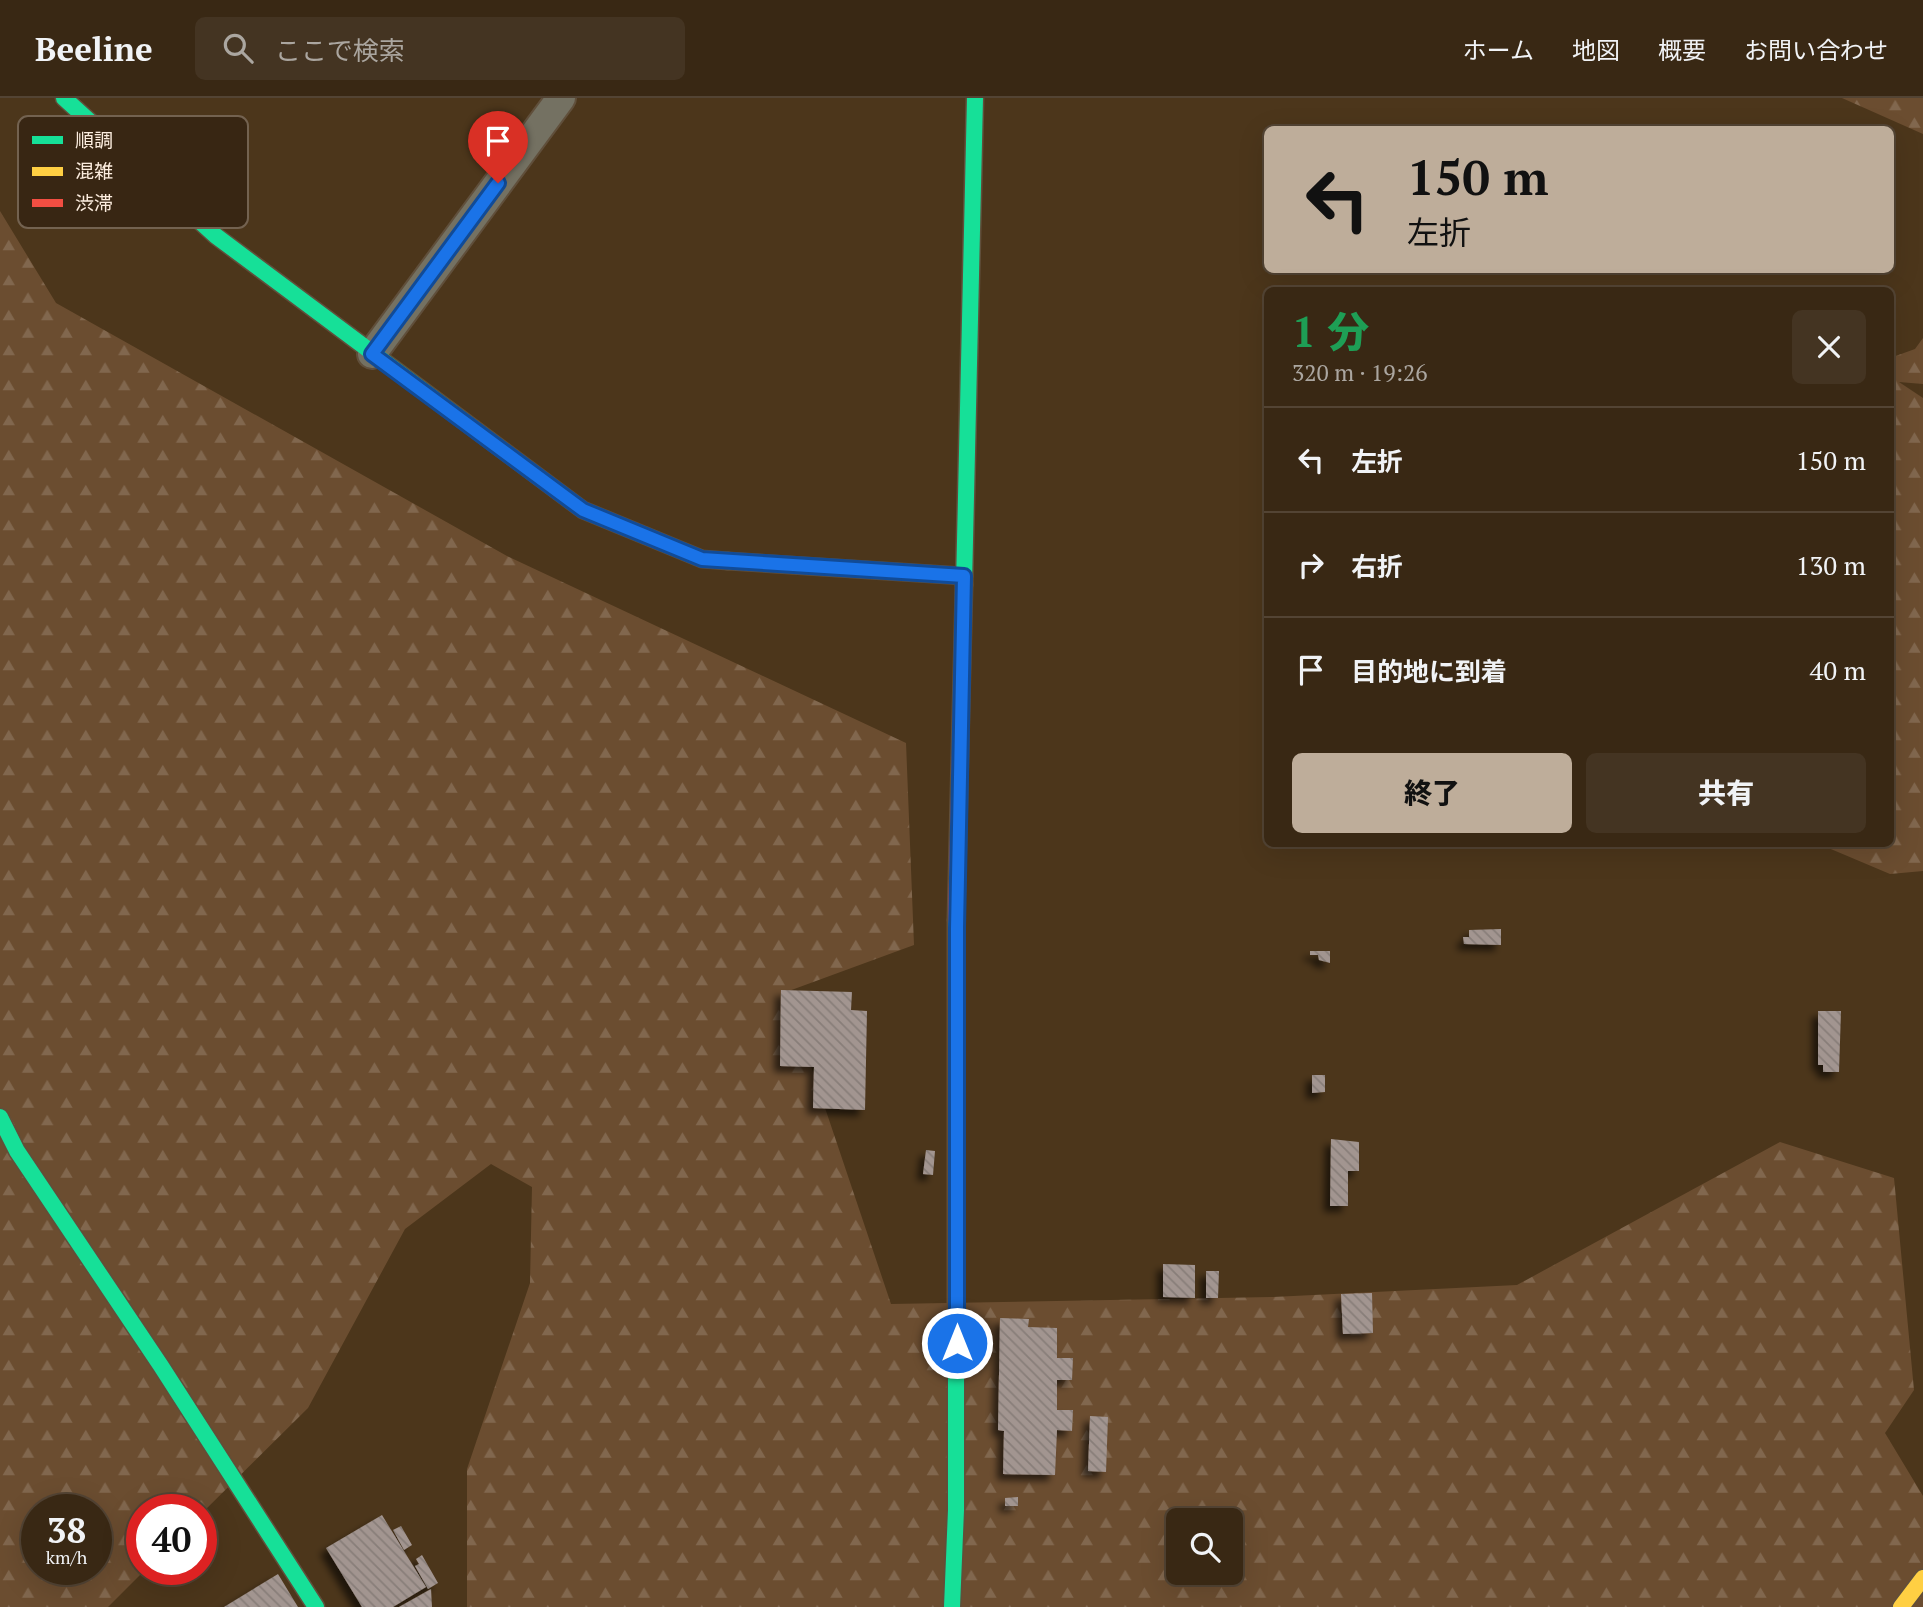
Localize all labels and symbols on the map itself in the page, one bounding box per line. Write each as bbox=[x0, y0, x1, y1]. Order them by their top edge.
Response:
pin bbox=[468, 111, 528, 183]
legend bbox=[18, 116, 248, 228]
text: 順調 bbox=[75, 127, 113, 152]
text: 混雑 bbox=[75, 158, 113, 183]
text: 渋滞 bbox=[75, 190, 113, 215]
position arrow bbox=[920, 1306, 994, 1380]
speed limit sign: 40 bbox=[126, 1494, 217, 1585]

